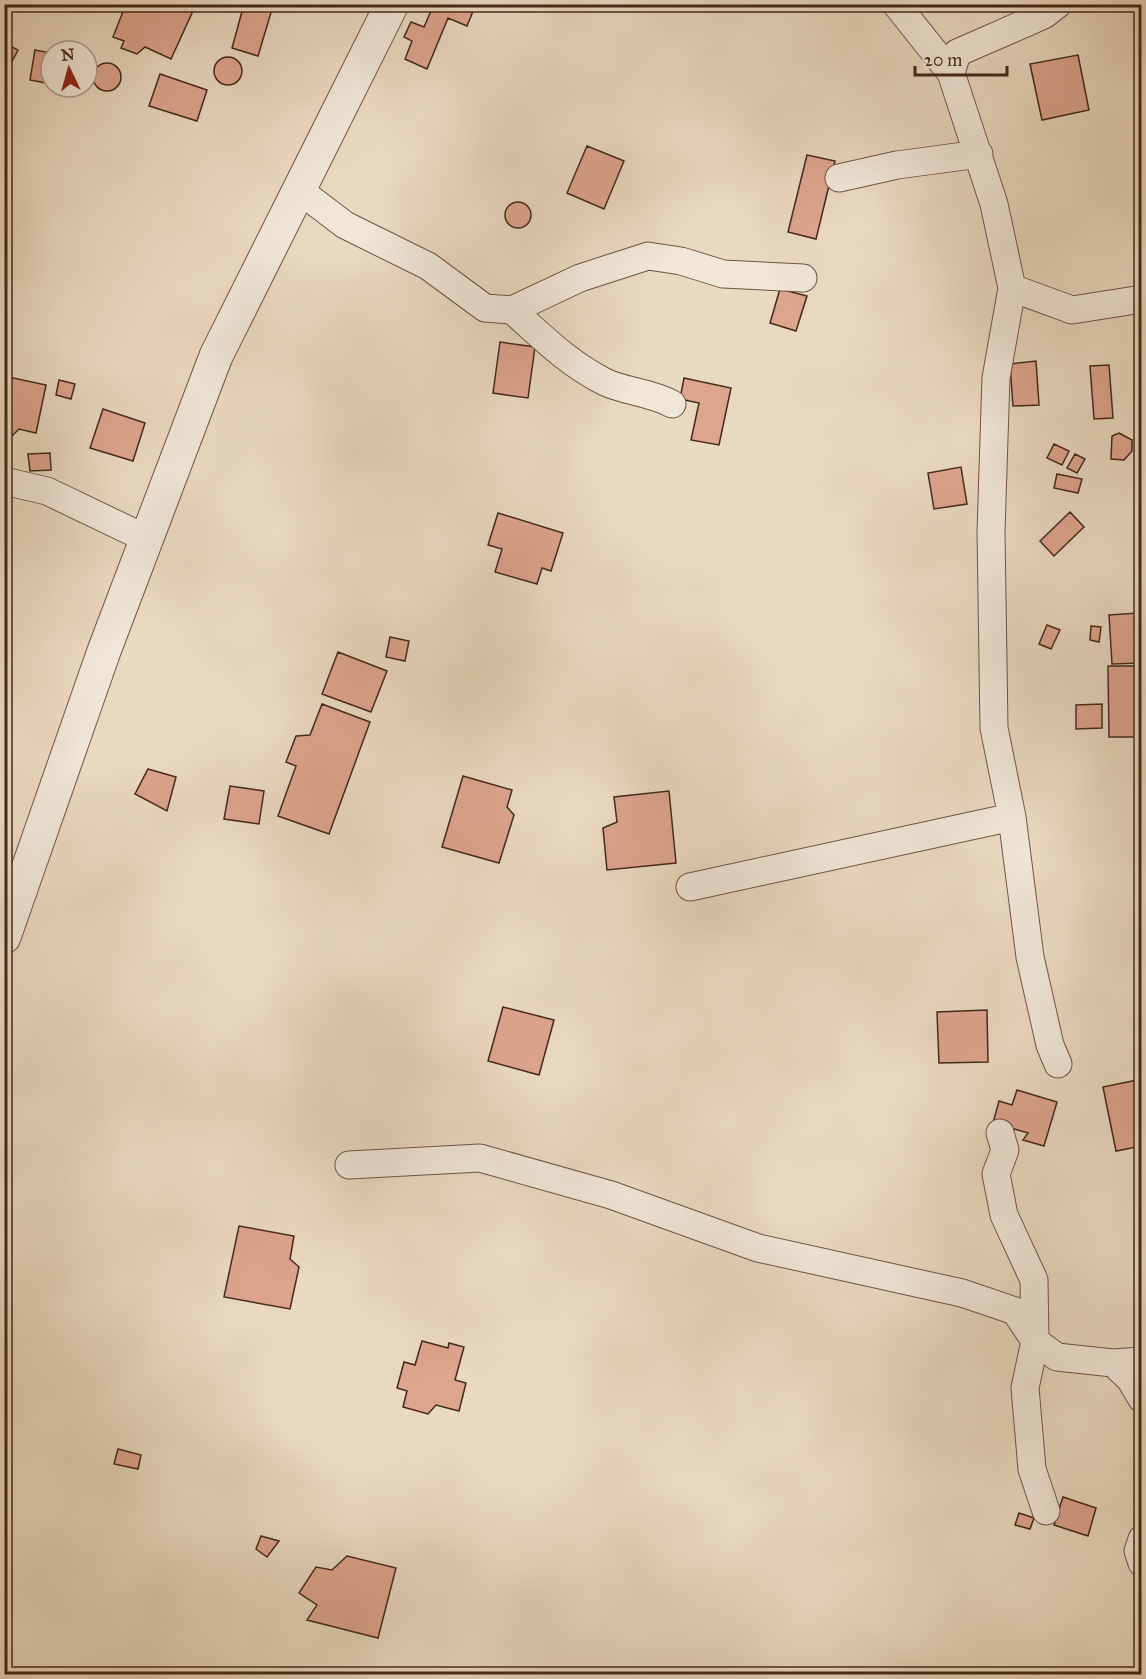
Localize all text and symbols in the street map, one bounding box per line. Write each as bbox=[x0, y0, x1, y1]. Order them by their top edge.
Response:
north arrow bbox=[39, 39, 99, 99]
scale bar bbox=[915, 39, 1006, 77]
text: N bbox=[60, 44, 76, 65]
text: 20 m bbox=[924, 49, 962, 71]

